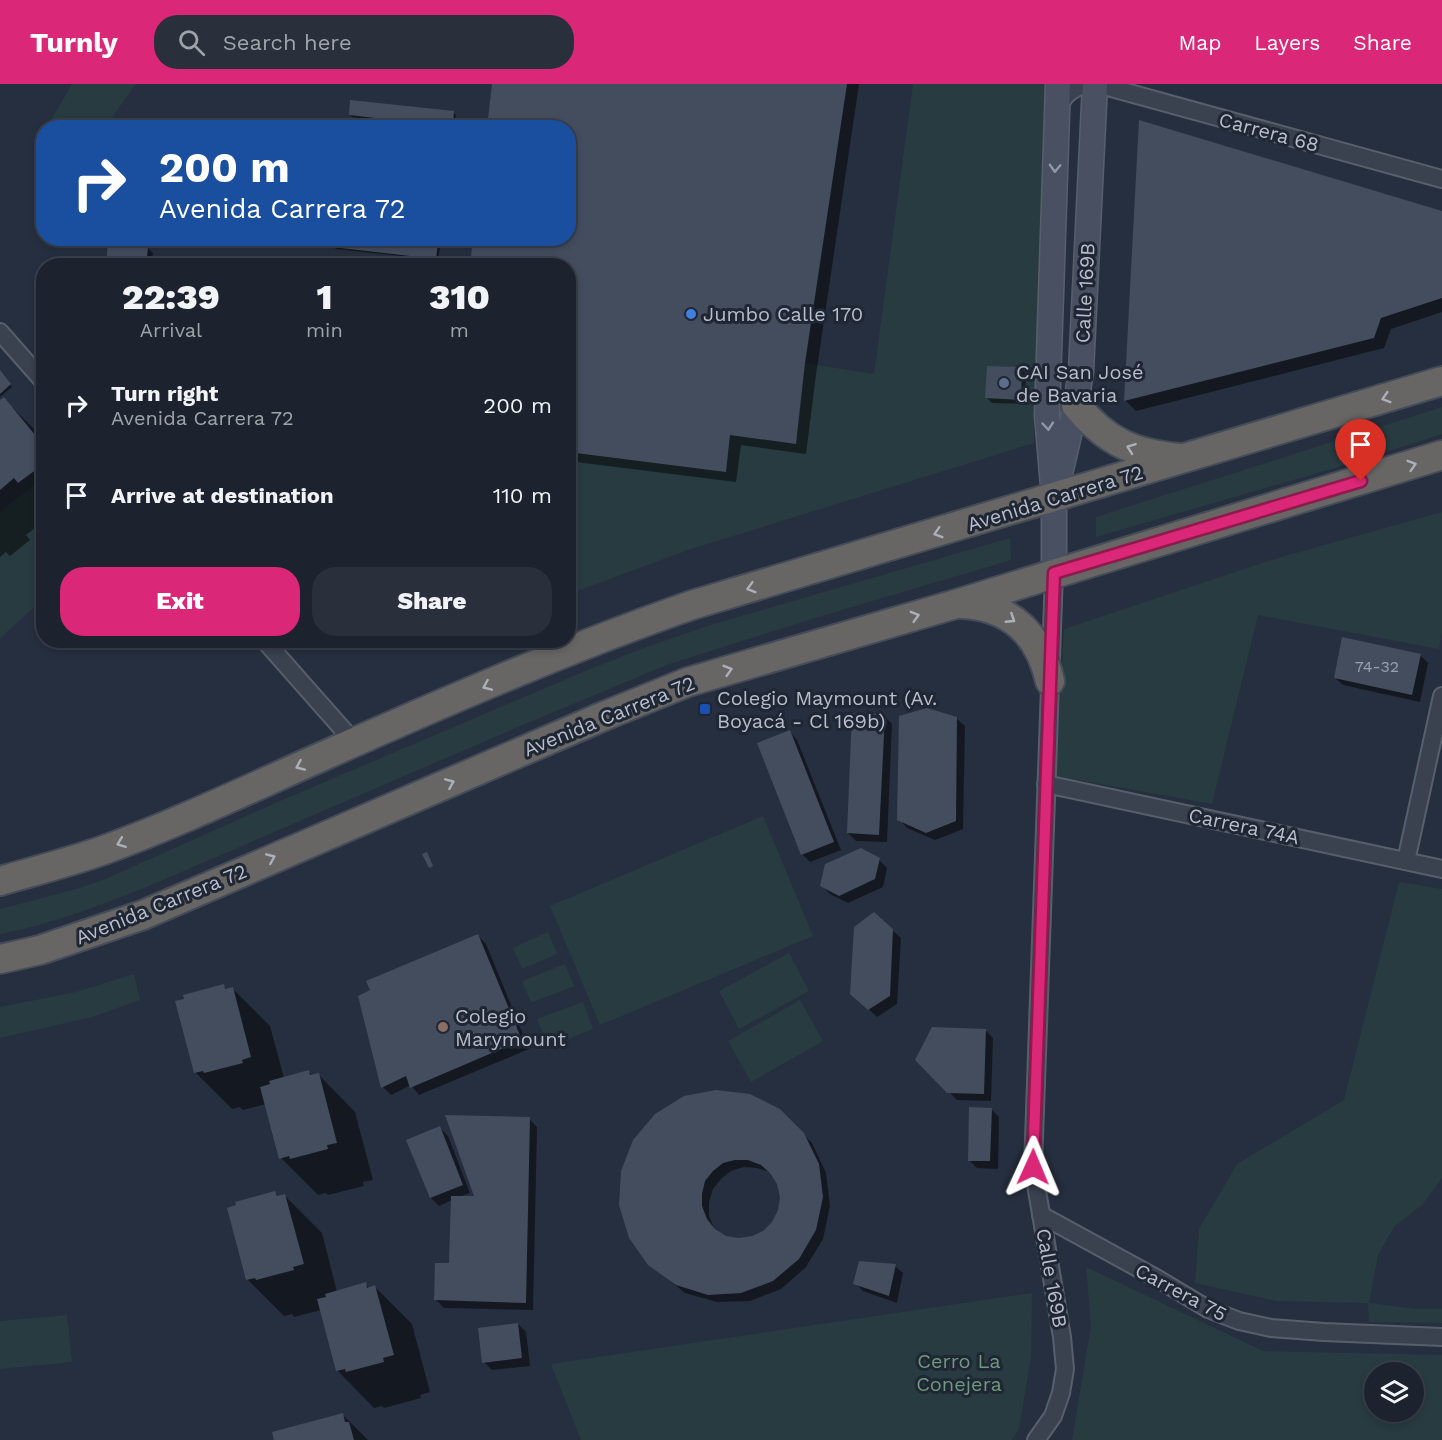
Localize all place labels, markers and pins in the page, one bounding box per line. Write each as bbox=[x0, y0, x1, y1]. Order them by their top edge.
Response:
place label: Jumbo Calle 170 bbox=[703, 302, 863, 326]
marker: Jumbo Calle 170 bbox=[684, 307, 698, 321]
place label: CAI San José de Bavaria bbox=[1016, 360, 1144, 407]
marker: CAI San José de Bavaria bbox=[997, 376, 1011, 390]
pin bbox=[1335, 419, 1386, 481]
place label: Colegio Maymount (Av. Boyacá - Cl 169b) bbox=[717, 686, 937, 733]
marker: Colegio Maymount (Av. Boyacá - Cl 169b) bbox=[698, 702, 712, 716]
place label: Colegio Marymount bbox=[455, 1004, 566, 1051]
marker: Colegio Marymount bbox=[436, 1020, 450, 1034]

